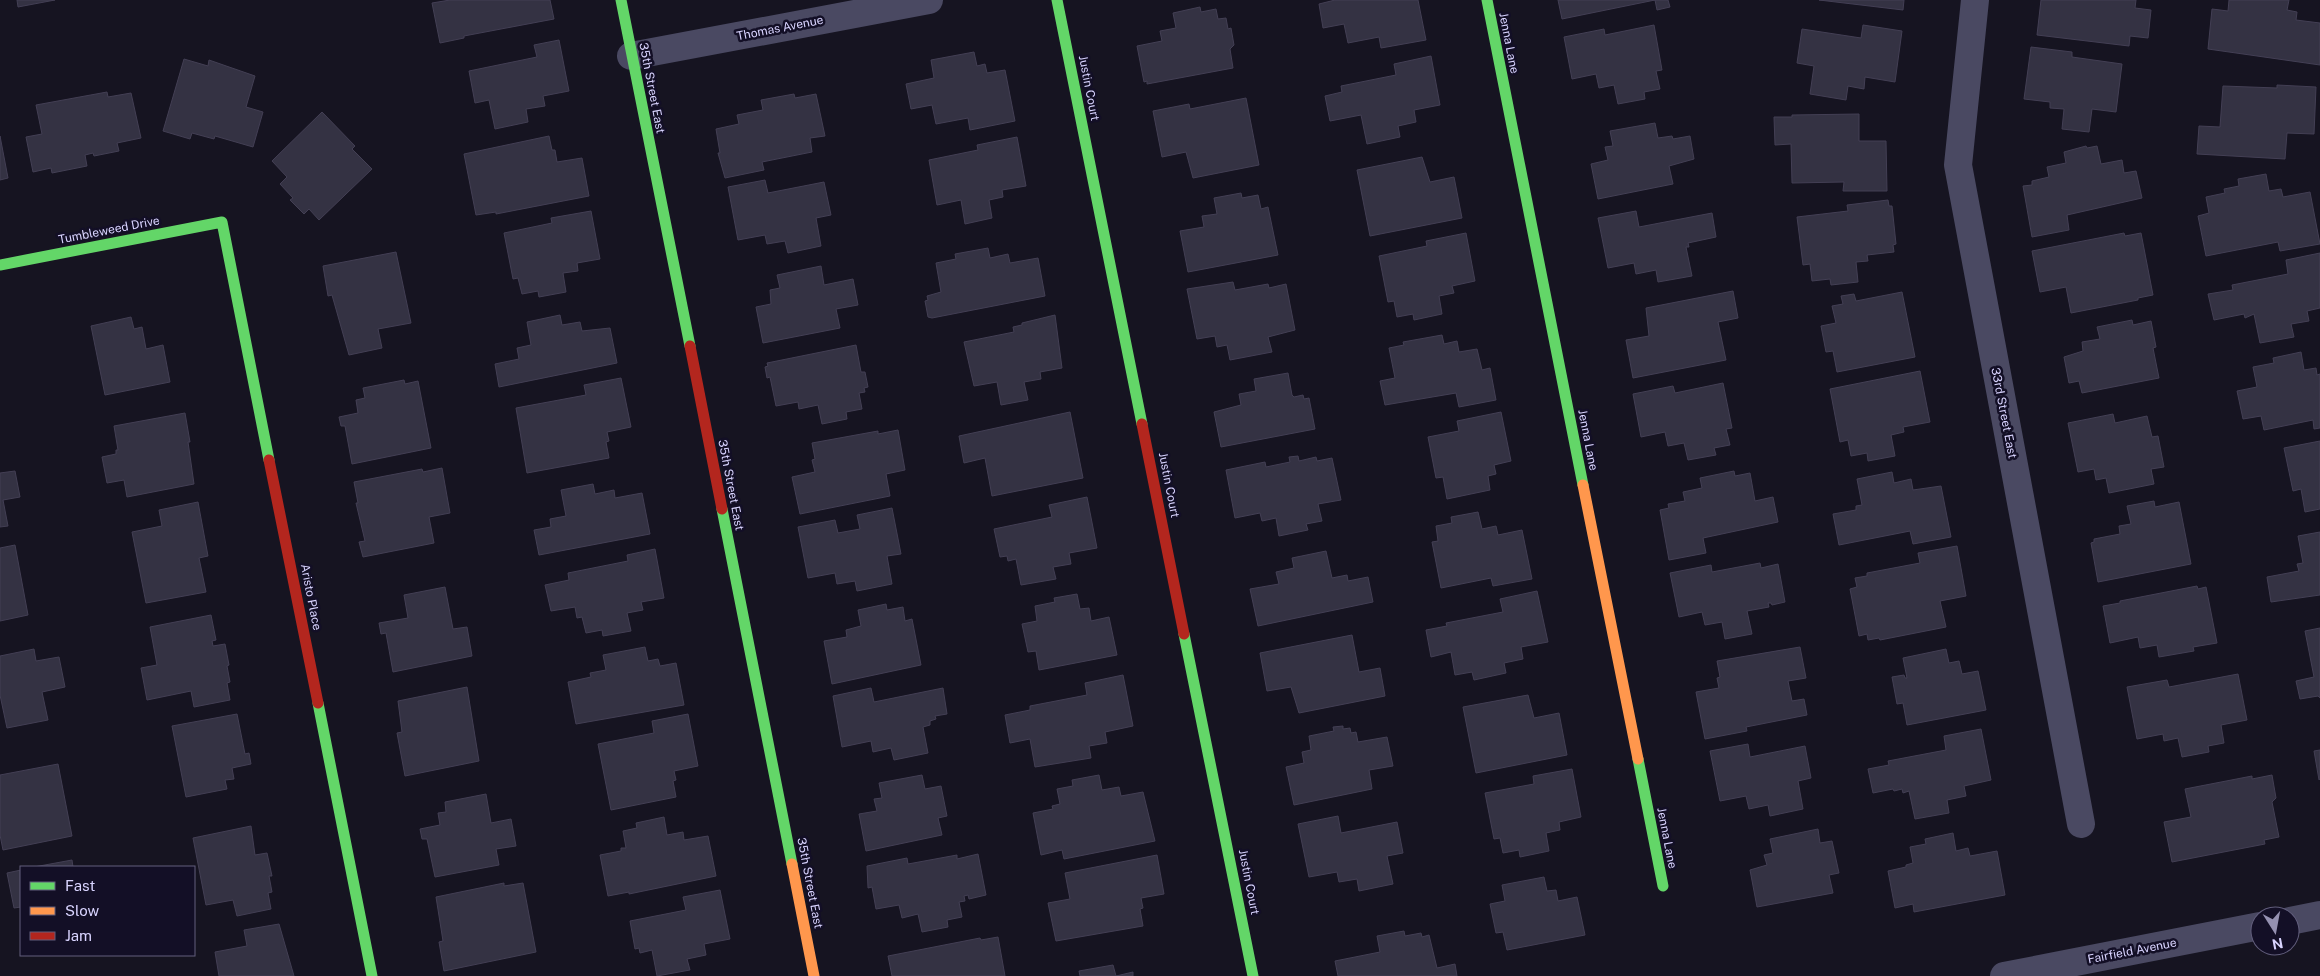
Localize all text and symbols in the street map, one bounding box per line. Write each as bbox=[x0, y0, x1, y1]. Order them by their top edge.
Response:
street label: Jenna Lane bbox=[1496, 11, 1522, 75]
street label: Thomas Avenue bbox=[736, 13, 825, 43]
street label: 35th Street East bbox=[636, 41, 668, 135]
street label: Justin Court bbox=[1076, 54, 1102, 122]
street label: Tumbleweed Drive bbox=[57, 213, 161, 247]
street label: 33rd Street East bbox=[1988, 366, 2020, 460]
street label: Jenna Lane bbox=[1575, 408, 1601, 472]
street label: 35th Street East bbox=[715, 438, 747, 532]
street label: Justin Court bbox=[1156, 451, 1182, 519]
street label: Aristo Place bbox=[298, 563, 324, 632]
street label: Jenna Lane bbox=[1654, 806, 1680, 870]
street label: 35th Street East bbox=[794, 836, 826, 930]
street label: Justin Court bbox=[1236, 848, 1262, 916]
legend bbox=[20, 866, 195, 956]
text: Fast bbox=[65, 877, 95, 894]
text: Slow bbox=[65, 902, 100, 919]
north arrow bbox=[2250, 906, 2300, 956]
text: Jam bbox=[65, 927, 92, 944]
street label: Fairfield Avenue bbox=[2086, 935, 2178, 966]
text: N bbox=[2271, 935, 2284, 953]

